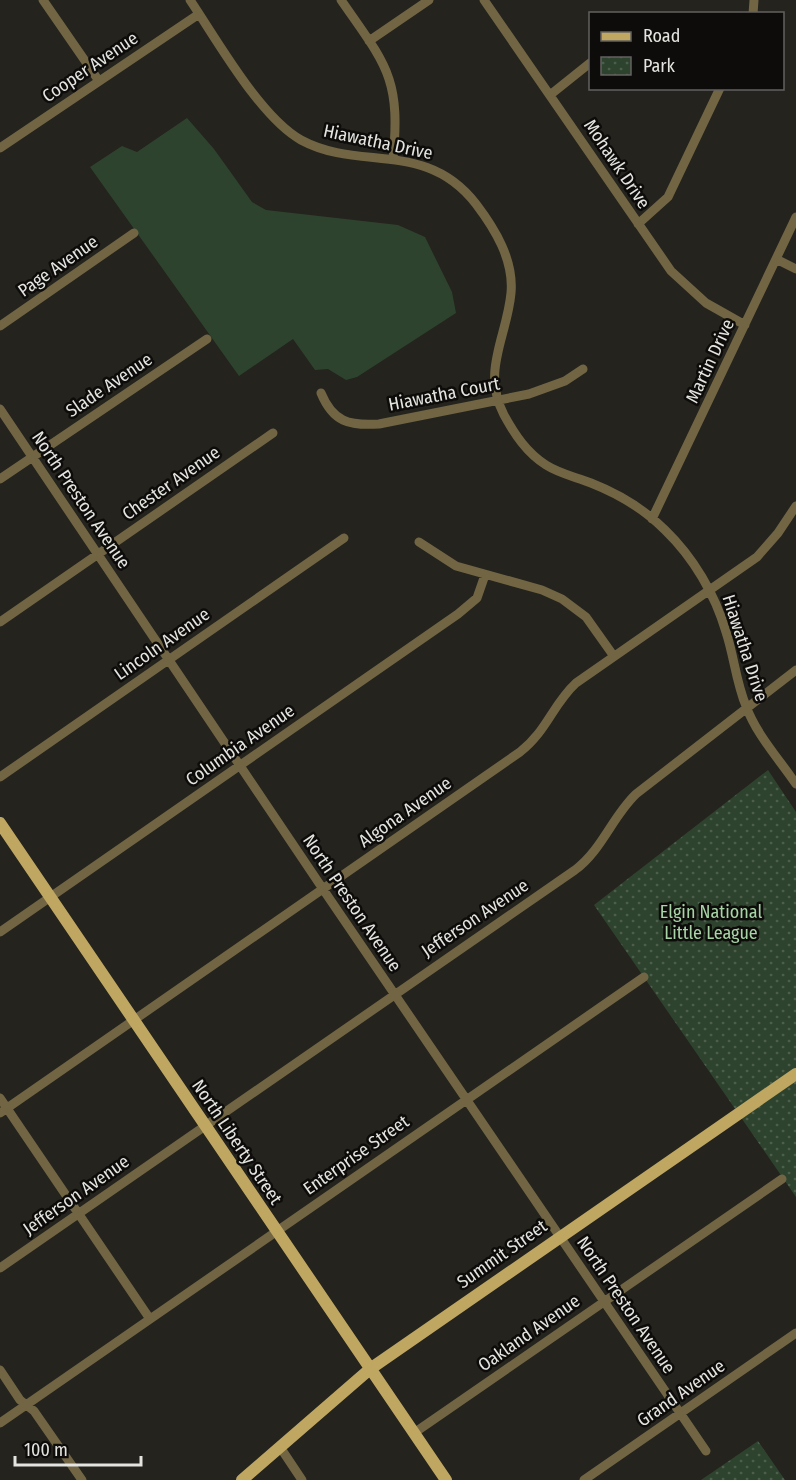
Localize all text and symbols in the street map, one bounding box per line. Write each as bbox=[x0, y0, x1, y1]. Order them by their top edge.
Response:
legend bbox=[589, 12, 784, 90]
text: Road bbox=[643, 25, 680, 47]
street label: Cooper Avenue bbox=[38, 27, 142, 107]
text: Park bbox=[643, 55, 676, 77]
street label: Mohawk Drive bbox=[579, 115, 655, 213]
street label: Hiawatha Drive bbox=[321, 120, 435, 164]
street label: Page Avenue bbox=[14, 230, 102, 302]
street label: Martin Drive bbox=[681, 315, 739, 407]
street label: Slade Avenue bbox=[62, 348, 156, 422]
street label: Hiawatha Court bbox=[387, 372, 502, 416]
street label: North Preston Avenue bbox=[27, 427, 135, 573]
street label: Chester Avenue bbox=[118, 441, 224, 525]
street label: Hiawatha Drive bbox=[717, 592, 773, 704]
street label: Lincoln Avenue bbox=[110, 603, 214, 685]
street label: Columbia Avenue bbox=[181, 699, 299, 791]
street label: Algona Avenue bbox=[354, 772, 456, 852]
street label: North Preston Avenue bbox=[298, 830, 406, 976]
street label: Jefferson Avenue bbox=[417, 874, 533, 962]
park label: Elgin National Little League bbox=[660, 901, 762, 944]
street label: North Liberty Street bbox=[187, 1075, 287, 1209]
street label: Enterprise Street bbox=[299, 1110, 413, 1200]
street label: Jefferson Avenue bbox=[19, 1150, 133, 1240]
street label: Summit Street bbox=[453, 1215, 551, 1293]
street label: North Preston Avenue bbox=[572, 1232, 680, 1378]
street label: Oakland Avenue bbox=[474, 1290, 584, 1376]
street label: Grand Avenue bbox=[633, 1355, 729, 1431]
scale bar bbox=[15, 1429, 141, 1467]
text: 100 m bbox=[24, 1439, 68, 1461]

